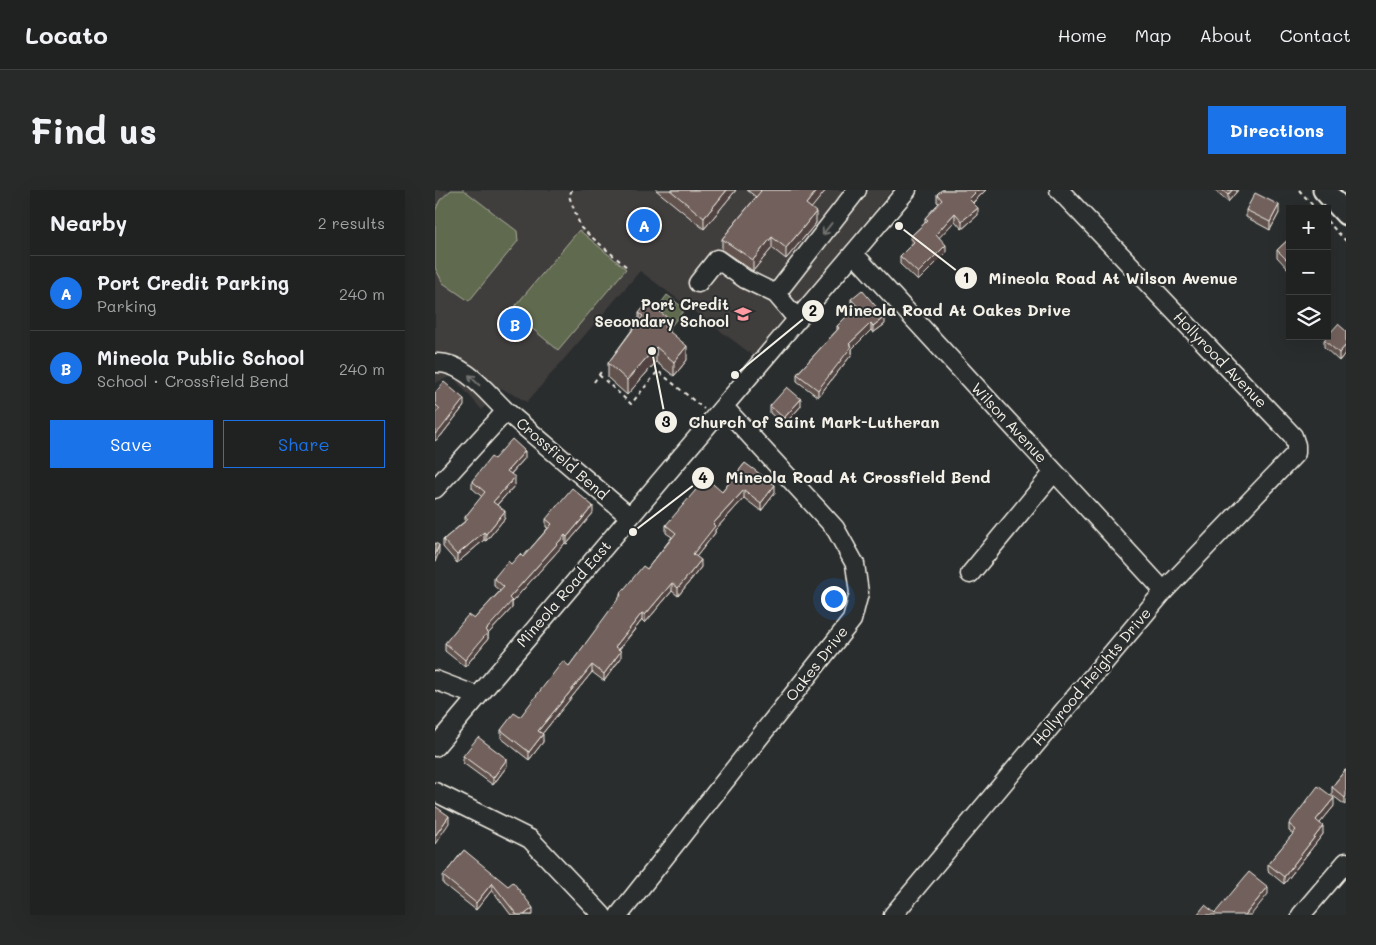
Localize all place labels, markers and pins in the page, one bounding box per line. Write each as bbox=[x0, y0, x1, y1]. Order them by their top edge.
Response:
pin: A bbox=[628, 206, 660, 244]
callout: Mineola Road At Wilson Avenue bbox=[953, 262, 1247, 293]
place label: Port Credit Secondary School bbox=[595, 294, 729, 331]
callout: Mineola Road At Oakes Drive bbox=[801, 295, 1081, 326]
school or university icon: Port Credit Secondary School bbox=[733, 304, 753, 324]
pin: B bbox=[499, 305, 531, 343]
callout: Church of Saint Mark-Lutheran bbox=[653, 407, 949, 438]
callout: Mineola Road At Crossfield Bend bbox=[691, 462, 1001, 493]

